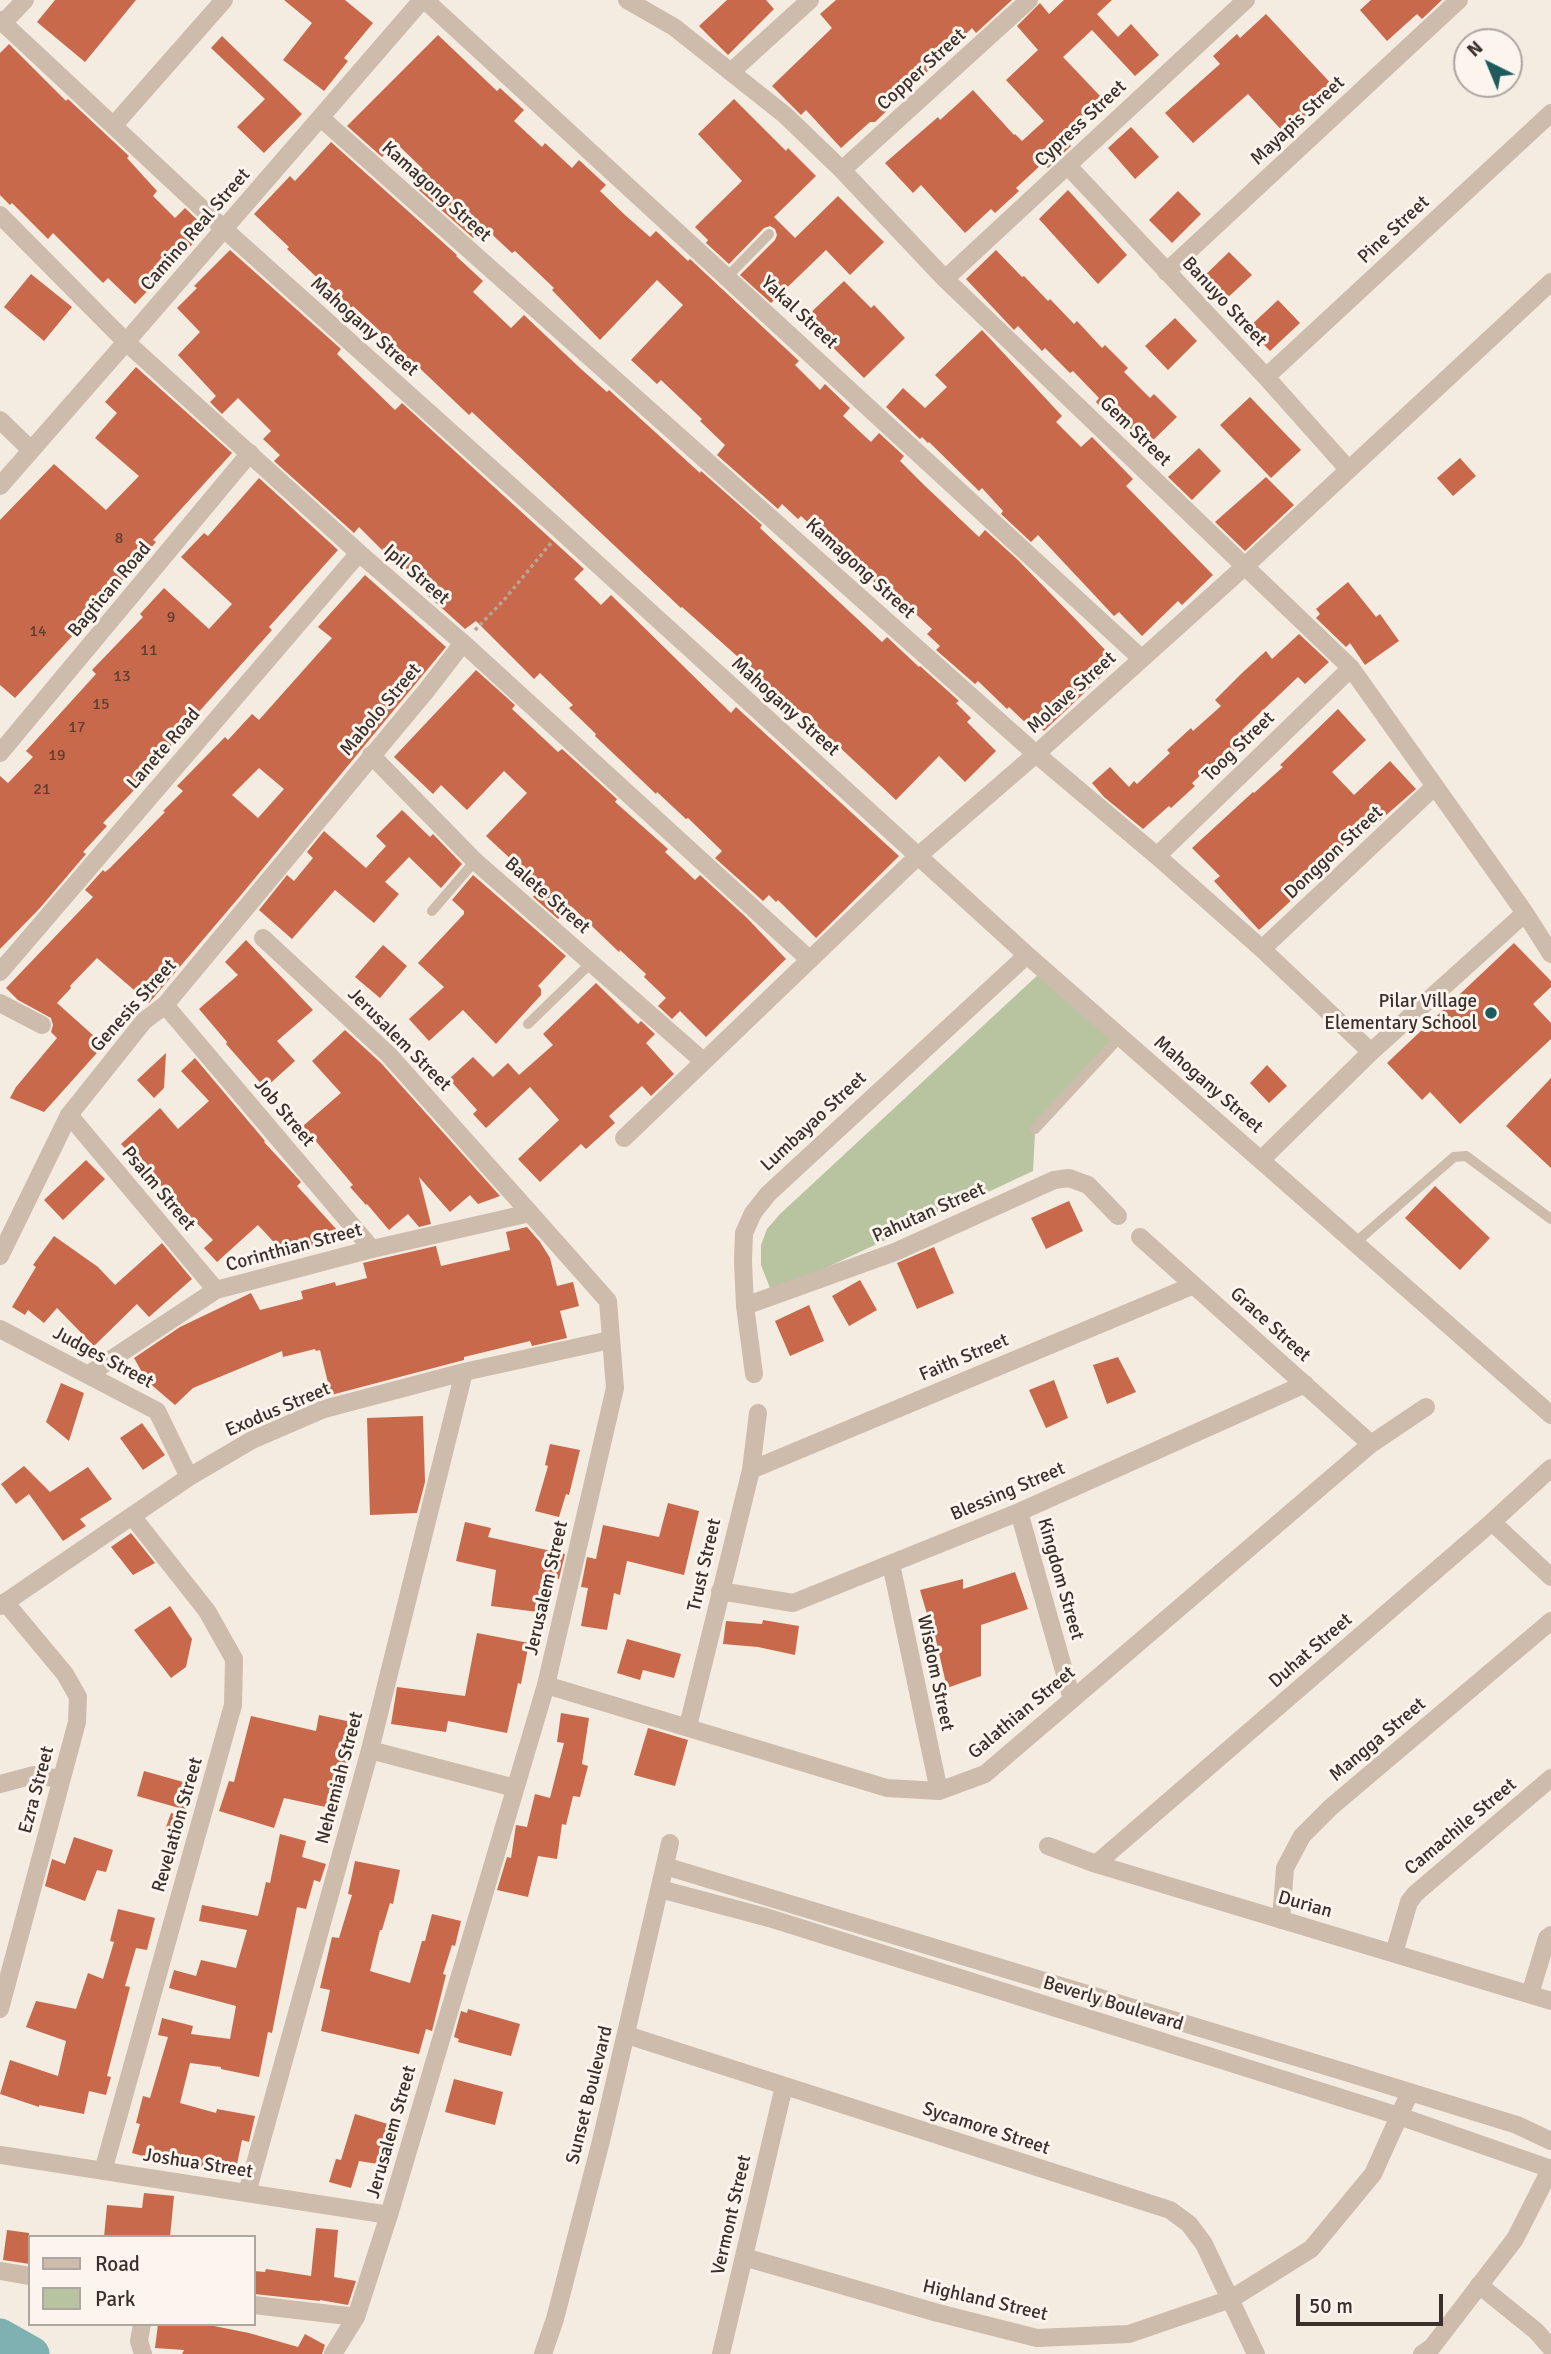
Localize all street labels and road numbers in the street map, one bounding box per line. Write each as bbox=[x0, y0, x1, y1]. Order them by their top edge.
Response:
street label: Copper Street bbox=[873, 24, 971, 116]
street label: Mayapis Street bbox=[1246, 72, 1350, 170]
street label: Cypress Street bbox=[1030, 76, 1132, 172]
street label: Kamagong Street bbox=[376, 137, 496, 247]
street label: Camino Real Street bbox=[136, 164, 256, 296]
street label: Pine Street bbox=[1354, 191, 1434, 269]
street label: Banuyo Street bbox=[1177, 253, 1271, 351]
street label: Yakal Street bbox=[756, 272, 842, 354]
street label: Mahogany Street bbox=[305, 273, 423, 381]
street label: Gem Street bbox=[1095, 392, 1175, 472]
street label: Kamagong Street bbox=[800, 514, 920, 624]
street label: Bagtican Road bbox=[64, 538, 156, 642]
street label: Ipil Street bbox=[378, 540, 454, 610]
street label: Molave Street bbox=[1023, 647, 1121, 739]
street label: Mahogany Street bbox=[726, 653, 844, 761]
street label: Mabolo Street bbox=[336, 659, 426, 761]
street label: Lanete Road bbox=[123, 704, 205, 794]
street label: Toog Street bbox=[1198, 707, 1280, 787]
street label: Donggon Street bbox=[1280, 802, 1388, 904]
street label: Balete Street bbox=[500, 853, 594, 939]
street label: Genesis Street bbox=[86, 955, 182, 1057]
street label: Jerusalem Street bbox=[342, 983, 456, 1097]
street label: Mahogany Street bbox=[1149, 1031, 1267, 1139]
street label: Lumbayao Street bbox=[756, 1067, 872, 1177]
street label: Job Street bbox=[249, 1074, 319, 1152]
street label: Psalm Street bbox=[116, 1142, 200, 1236]
street label: Pahutan Street bbox=[869, 1178, 989, 1248]
street label: Corinthian Street bbox=[223, 1219, 365, 1277]
street label: Grace Street bbox=[1225, 1283, 1315, 1367]
street label: Judges Street bbox=[49, 1322, 157, 1394]
street label: Faith Street bbox=[916, 1329, 1012, 1387]
street label: Exodus Street bbox=[222, 1378, 334, 1442]
street label: Blessing Street bbox=[947, 1458, 1069, 1526]
street label: Kingdom Street bbox=[1032, 1515, 1088, 1643]
street label: Trust Street bbox=[683, 1516, 727, 1614]
street label: Jerusalem Street bbox=[520, 1519, 574, 1657]
street label: Duhat Street bbox=[1265, 1609, 1357, 1693]
street label: Wisdom Street bbox=[912, 1613, 958, 1733]
street label: Galathian Street bbox=[964, 1662, 1080, 1764]
street label: Mangga Street bbox=[1325, 1693, 1431, 1787]
street label: Nehemiah Street bbox=[311, 1709, 369, 1847]
street label: Ezra Street bbox=[14, 1744, 60, 1836]
street label: Revelation Street bbox=[148, 1755, 208, 1895]
street label: Camachile Street bbox=[1401, 1774, 1521, 1880]
street label: Durian bbox=[1275, 1886, 1335, 1924]
street label: Beverly Boulevard bbox=[1040, 1972, 1186, 2036]
street label: Sunset Boulevard bbox=[562, 2024, 618, 2166]
street label: Jerusalem Street bbox=[362, 2063, 422, 2201]
street label: Sycamore Street bbox=[920, 2098, 1052, 2160]
street label: Joshua Street bbox=[142, 2144, 254, 2184]
street label: Vermont Street bbox=[707, 2153, 757, 2277]
street label: Highland Street bbox=[920, 2276, 1050, 2326]

